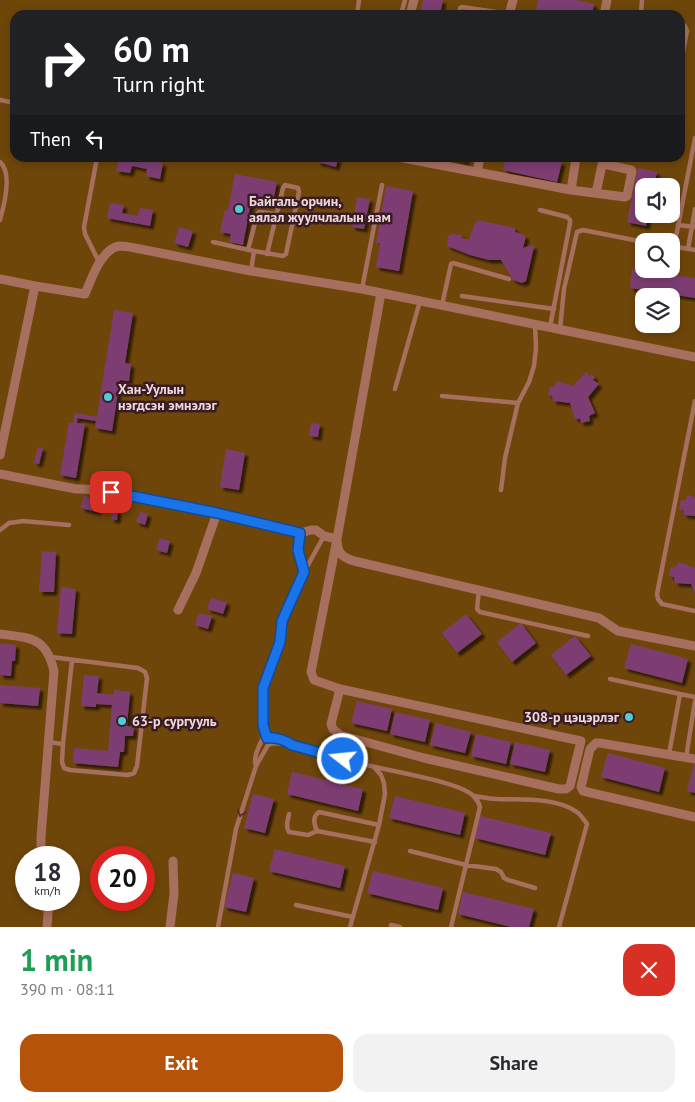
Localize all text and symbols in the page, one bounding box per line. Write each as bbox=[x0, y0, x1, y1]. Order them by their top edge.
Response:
text: 60 m bbox=[113, 26, 190, 72]
icon: right bbox=[30, 30, 95, 95]
text: Turn right bbox=[113, 70, 205, 98]
icon: left bbox=[81, 125, 109, 153]
text: Then bbox=[30, 127, 71, 151]
map controls bbox=[635, 178, 680, 333]
button: sound bbox=[635, 178, 680, 223]
place label: Байгаль орчин, аялал жуулчлалын яам bbox=[249, 192, 391, 226]
marker: Байгаль орчин, аялал жуулчлалын яам bbox=[233, 203, 245, 215]
button: search bbox=[635, 233, 680, 278]
button: layers bbox=[635, 288, 680, 333]
place label: Хан-Уулын нэгдсэн эмнэлэг bbox=[118, 380, 218, 414]
marker: Хан-Уулын нэгдсэн эмнэлэг bbox=[102, 391, 114, 403]
pin bbox=[90, 471, 132, 513]
icon: arrive bbox=[97, 478, 125, 506]
place label: 308-р цэцэрлэг bbox=[524, 708, 620, 726]
marker: 308-р цэцэрлэг bbox=[623, 711, 635, 723]
place label: 63-р сургууль bbox=[132, 712, 217, 730]
marker: 63-р сургууль bbox=[116, 715, 128, 727]
position arrow bbox=[316, 732, 368, 784]
one-way arrow bbox=[237, 808, 247, 816]
speed limit sign: 20 bbox=[90, 846, 155, 911]
text: 18 bbox=[33, 856, 62, 888]
text: km/h bbox=[34, 883, 61, 898]
text: 1 min bbox=[20, 940, 93, 979]
button: close bbox=[623, 944, 675, 996]
text: 390 m · 08:11 bbox=[20, 979, 115, 999]
button: Exit bbox=[20, 1034, 343, 1092]
button: Share bbox=[353, 1034, 675, 1092]

